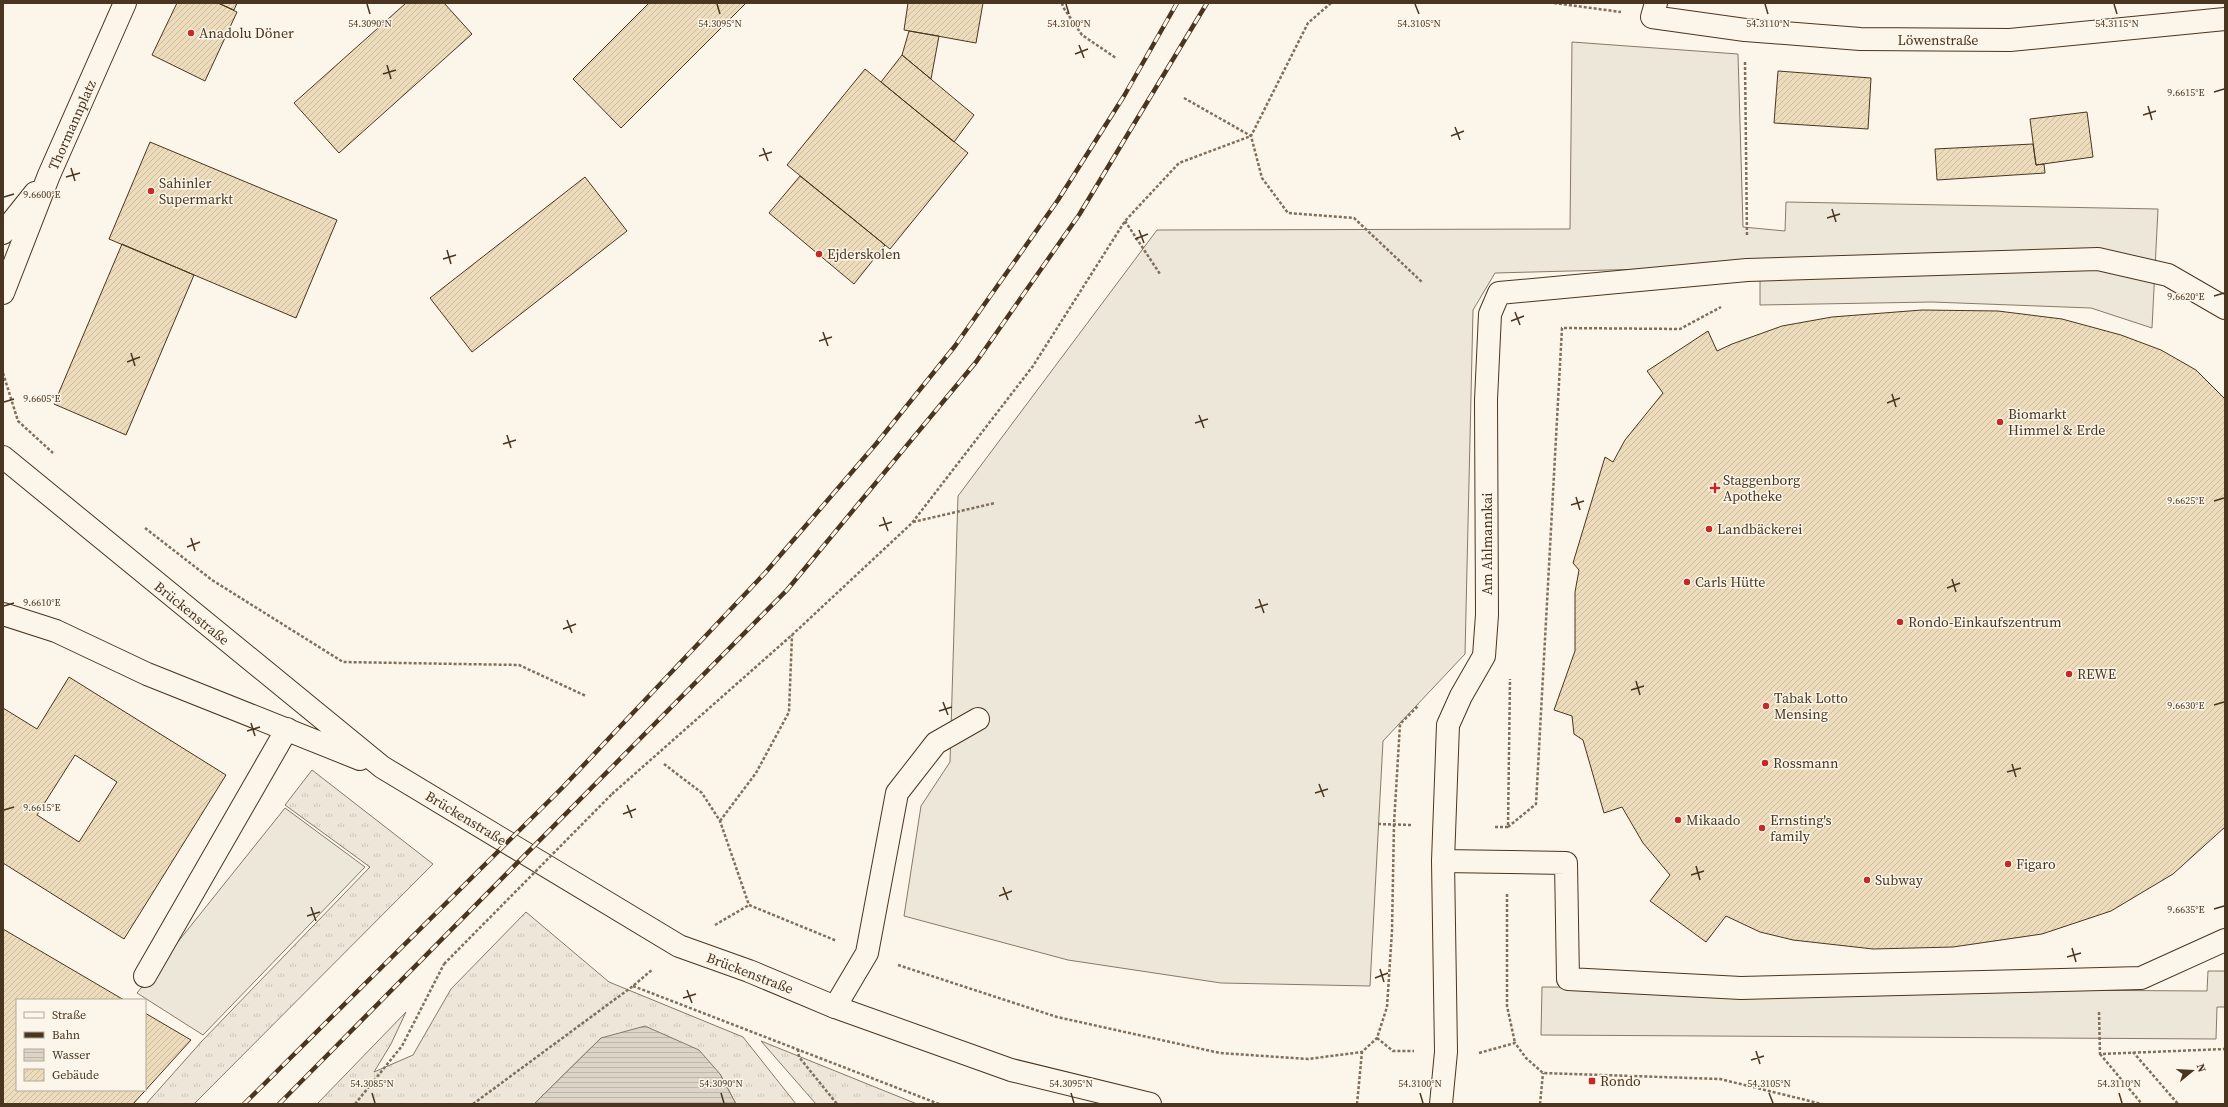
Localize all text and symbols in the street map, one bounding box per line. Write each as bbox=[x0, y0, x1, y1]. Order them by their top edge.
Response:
text: 54.3090°N bbox=[348, 17, 392, 30]
text: 54.3095°N bbox=[698, 17, 742, 30]
text: 54.3100°N bbox=[1047, 17, 1091, 30]
text: 54.3105°N bbox=[1397, 17, 1441, 30]
text: 54.3110°N bbox=[1746, 17, 1790, 30]
text: 54.3115°N bbox=[2095, 17, 2139, 30]
place label: Anadolu Döner bbox=[199, 23, 294, 43]
marker: Anadolu Döner bbox=[186, 28, 196, 38]
street label: Löwenstraße bbox=[1897, 30, 1979, 50]
street label: Thormannplatz bbox=[43, 76, 101, 173]
text: 9.6615°E bbox=[2167, 86, 2205, 99]
place label: Sahinler Supermarkt bbox=[159, 173, 233, 209]
marker: Sahinler Supermarkt bbox=[146, 186, 156, 196]
text: 9.6600°E bbox=[23, 188, 61, 201]
place label: Ejderskolen bbox=[827, 244, 901, 264]
marker: Ejderskolen bbox=[814, 249, 824, 259]
text: 9.6620°E bbox=[2167, 290, 2205, 303]
text: 9.6605°E bbox=[23, 392, 61, 405]
place label: Biomarkt Himmel & Erde bbox=[2008, 404, 2106, 440]
marker: Biomarkt Himmel & Erde bbox=[1995, 417, 2005, 427]
place label: Staggenborg Apotheke bbox=[1723, 470, 1800, 506]
marker: Staggenborg Apotheke bbox=[1710, 483, 1720, 493]
street label: Am Ahlmannkai bbox=[1477, 493, 1497, 595]
text: 9.6625°E bbox=[2167, 494, 2205, 507]
place label: Landbäckerei bbox=[1717, 519, 1802, 539]
marker: Landbäckerei bbox=[1704, 524, 1714, 534]
place label: Carls Hütte bbox=[1695, 572, 1765, 592]
street label: Brückenstraße bbox=[150, 576, 234, 650]
marker: Carls Hütte bbox=[1682, 577, 1692, 587]
text: 9.6610°E bbox=[23, 596, 61, 609]
place label: Rondo-Einkaufszentrum bbox=[1908, 612, 2062, 632]
marker: Rondo-Einkaufszentrum bbox=[1895, 617, 1905, 627]
place label: REWE bbox=[2077, 664, 2116, 684]
marker: REWE bbox=[2064, 669, 2074, 679]
place label: Tabak Lotto Mensing bbox=[1774, 688, 1848, 724]
text: 9.6630°E bbox=[2167, 699, 2205, 712]
marker: Tabak Lotto Mensing bbox=[1761, 701, 1771, 711]
place label: Rossmann bbox=[1773, 753, 1839, 773]
marker: Rossmann bbox=[1760, 758, 1770, 768]
street label: Brückenstraße bbox=[422, 786, 510, 850]
text: 9.6615°E bbox=[23, 801, 61, 814]
place label: Mikaado bbox=[1686, 810, 1741, 830]
place label: Ernsting's family bbox=[1770, 810, 1832, 846]
marker: Mikaado bbox=[1673, 815, 1683, 825]
marker: Ernsting's family bbox=[1757, 823, 1767, 833]
place label: Figaro bbox=[2016, 854, 2056, 874]
marker: Figaro bbox=[2003, 859, 2013, 869]
place label: Subway bbox=[1875, 870, 1924, 890]
marker: Subway bbox=[1862, 875, 1872, 885]
text: 9.6635°E bbox=[2167, 903, 2205, 916]
street label: Brückenstraße bbox=[704, 947, 796, 999]
legend bbox=[16, 999, 146, 1091]
text: Straße bbox=[52, 1007, 86, 1023]
text: Bahn bbox=[52, 1027, 80, 1043]
text: Wasser bbox=[52, 1047, 90, 1063]
north arrow bbox=[2172, 1051, 2212, 1091]
text: N bbox=[2193, 1062, 2209, 1074]
text: Gebäude bbox=[52, 1067, 99, 1083]
place label: Rondo bbox=[1600, 1071, 1641, 1091]
marker: Rondo bbox=[1587, 1076, 1597, 1086]
text: 54.3085°N bbox=[350, 1077, 394, 1090]
text: 54.3090°N bbox=[699, 1077, 743, 1090]
text: 54.3095°N bbox=[1049, 1077, 1093, 1090]
text: 54.3100°N bbox=[1398, 1077, 1442, 1090]
text: 54.3105°N bbox=[1747, 1077, 1791, 1090]
text: 54.3110°N bbox=[2097, 1077, 2141, 1090]

